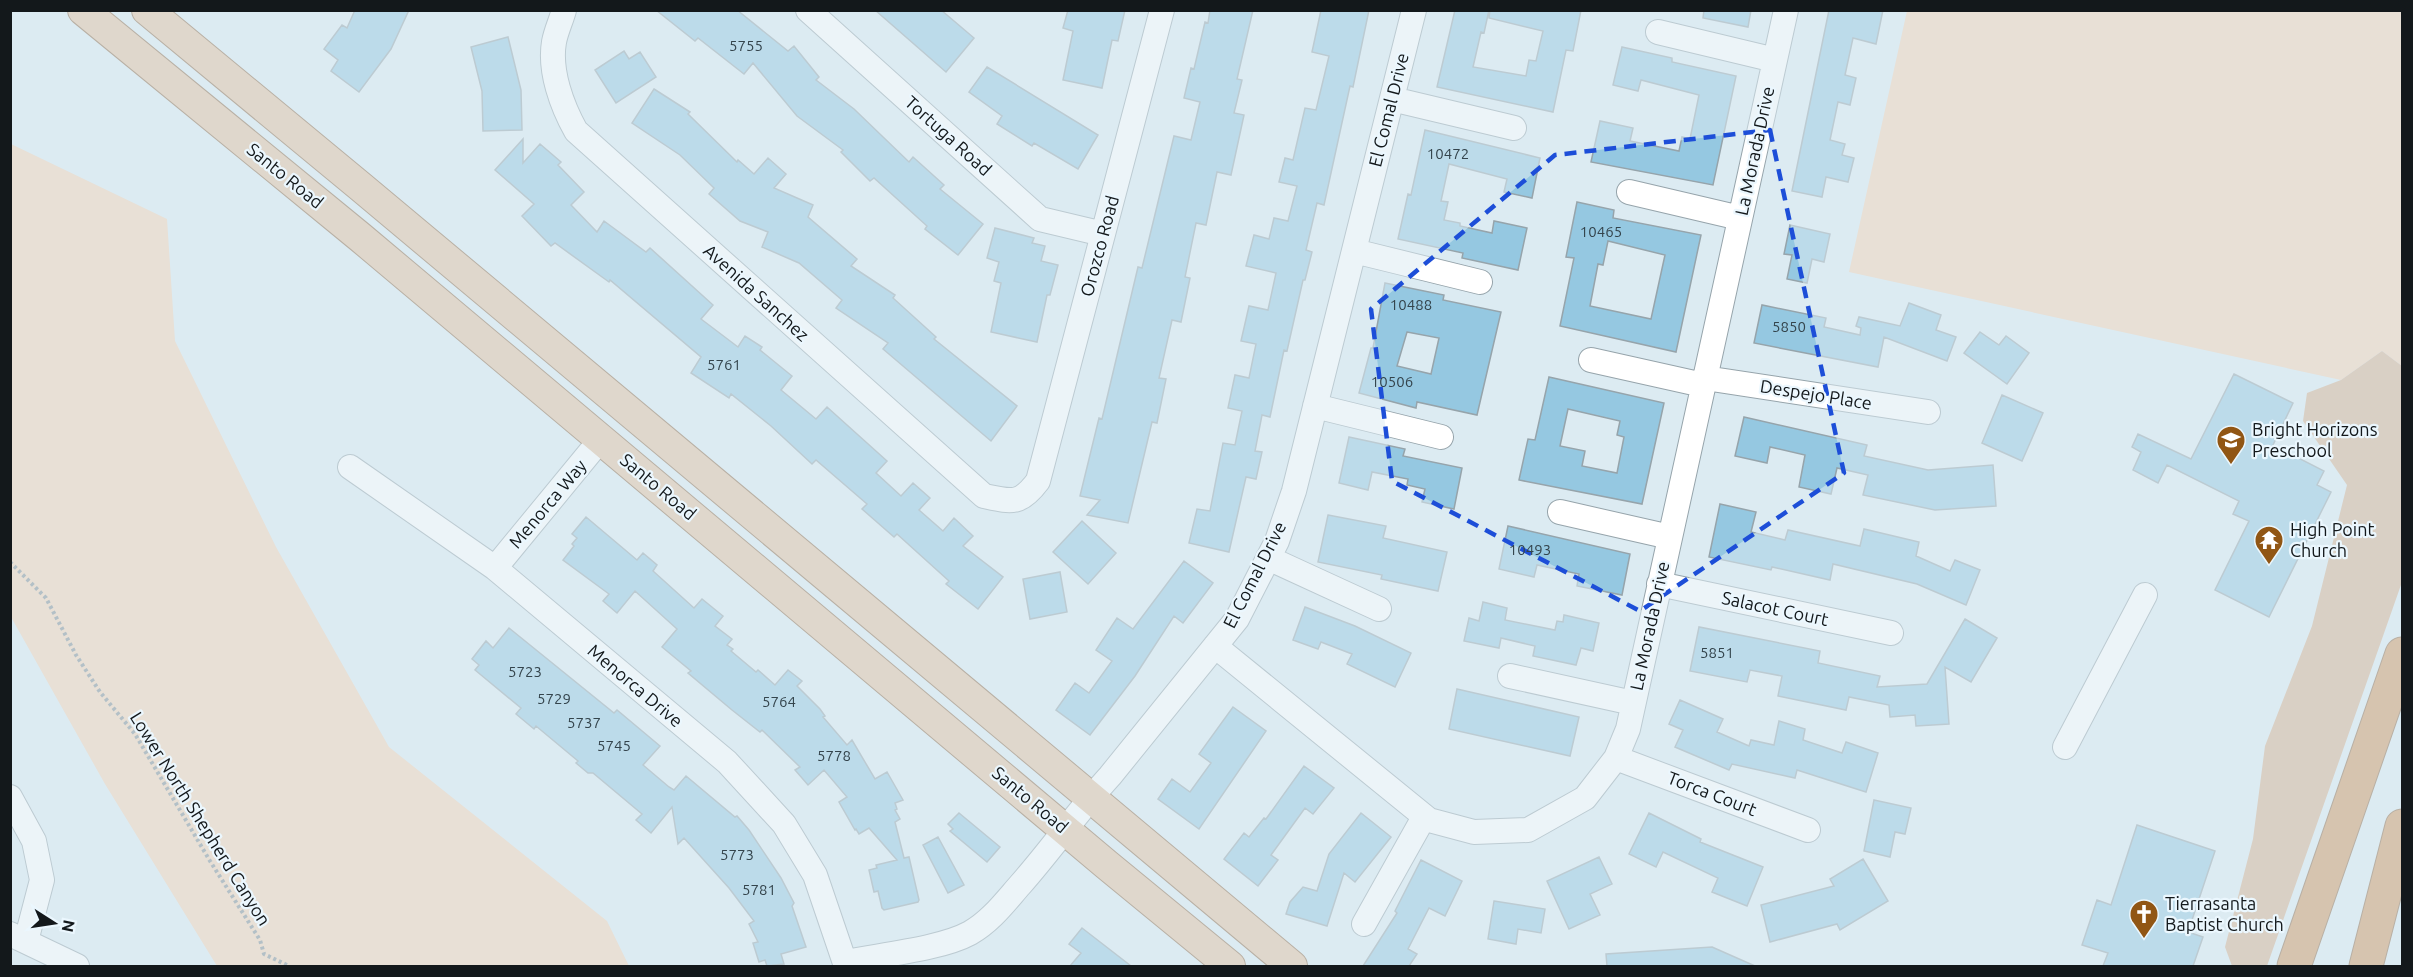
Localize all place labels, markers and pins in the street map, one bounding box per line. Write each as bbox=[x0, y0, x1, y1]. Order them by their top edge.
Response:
place label: Bright Horizons Preschool bbox=[2252, 419, 2378, 460]
school or university icon: Bright Horizons Preschool bbox=[2215, 424, 2247, 466]
place label: High Point Church bbox=[2290, 519, 2375, 560]
temple icon: High Point Church bbox=[2253, 524, 2285, 566]
place label: Tierrasanta Baptist Church bbox=[2165, 893, 2284, 934]
church icon: Tierrasanta Baptist Church bbox=[2128, 898, 2160, 940]

